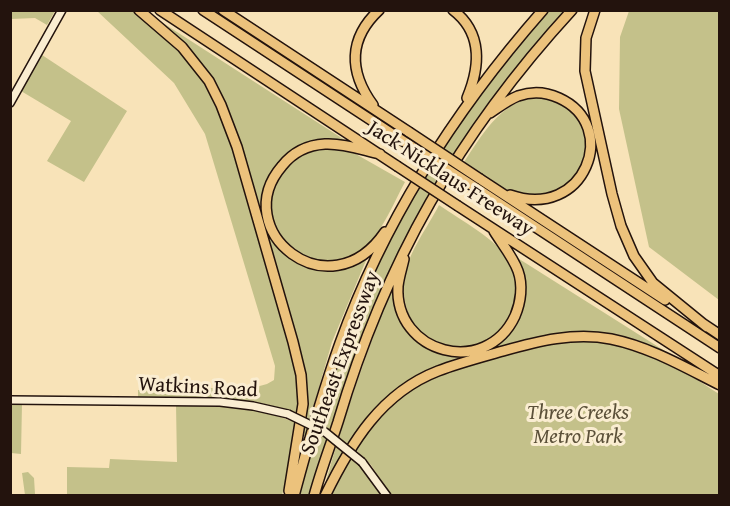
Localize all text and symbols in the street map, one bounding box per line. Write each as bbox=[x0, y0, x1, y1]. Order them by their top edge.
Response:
street label: Jack Nicklaus Freeway bbox=[362, 116, 538, 242]
street label: Southeast Expressway bbox=[296, 267, 386, 459]
street label: Watkins Road bbox=[138, 372, 258, 404]
park label: Three Creeks Metro Park bbox=[527, 401, 629, 451]

